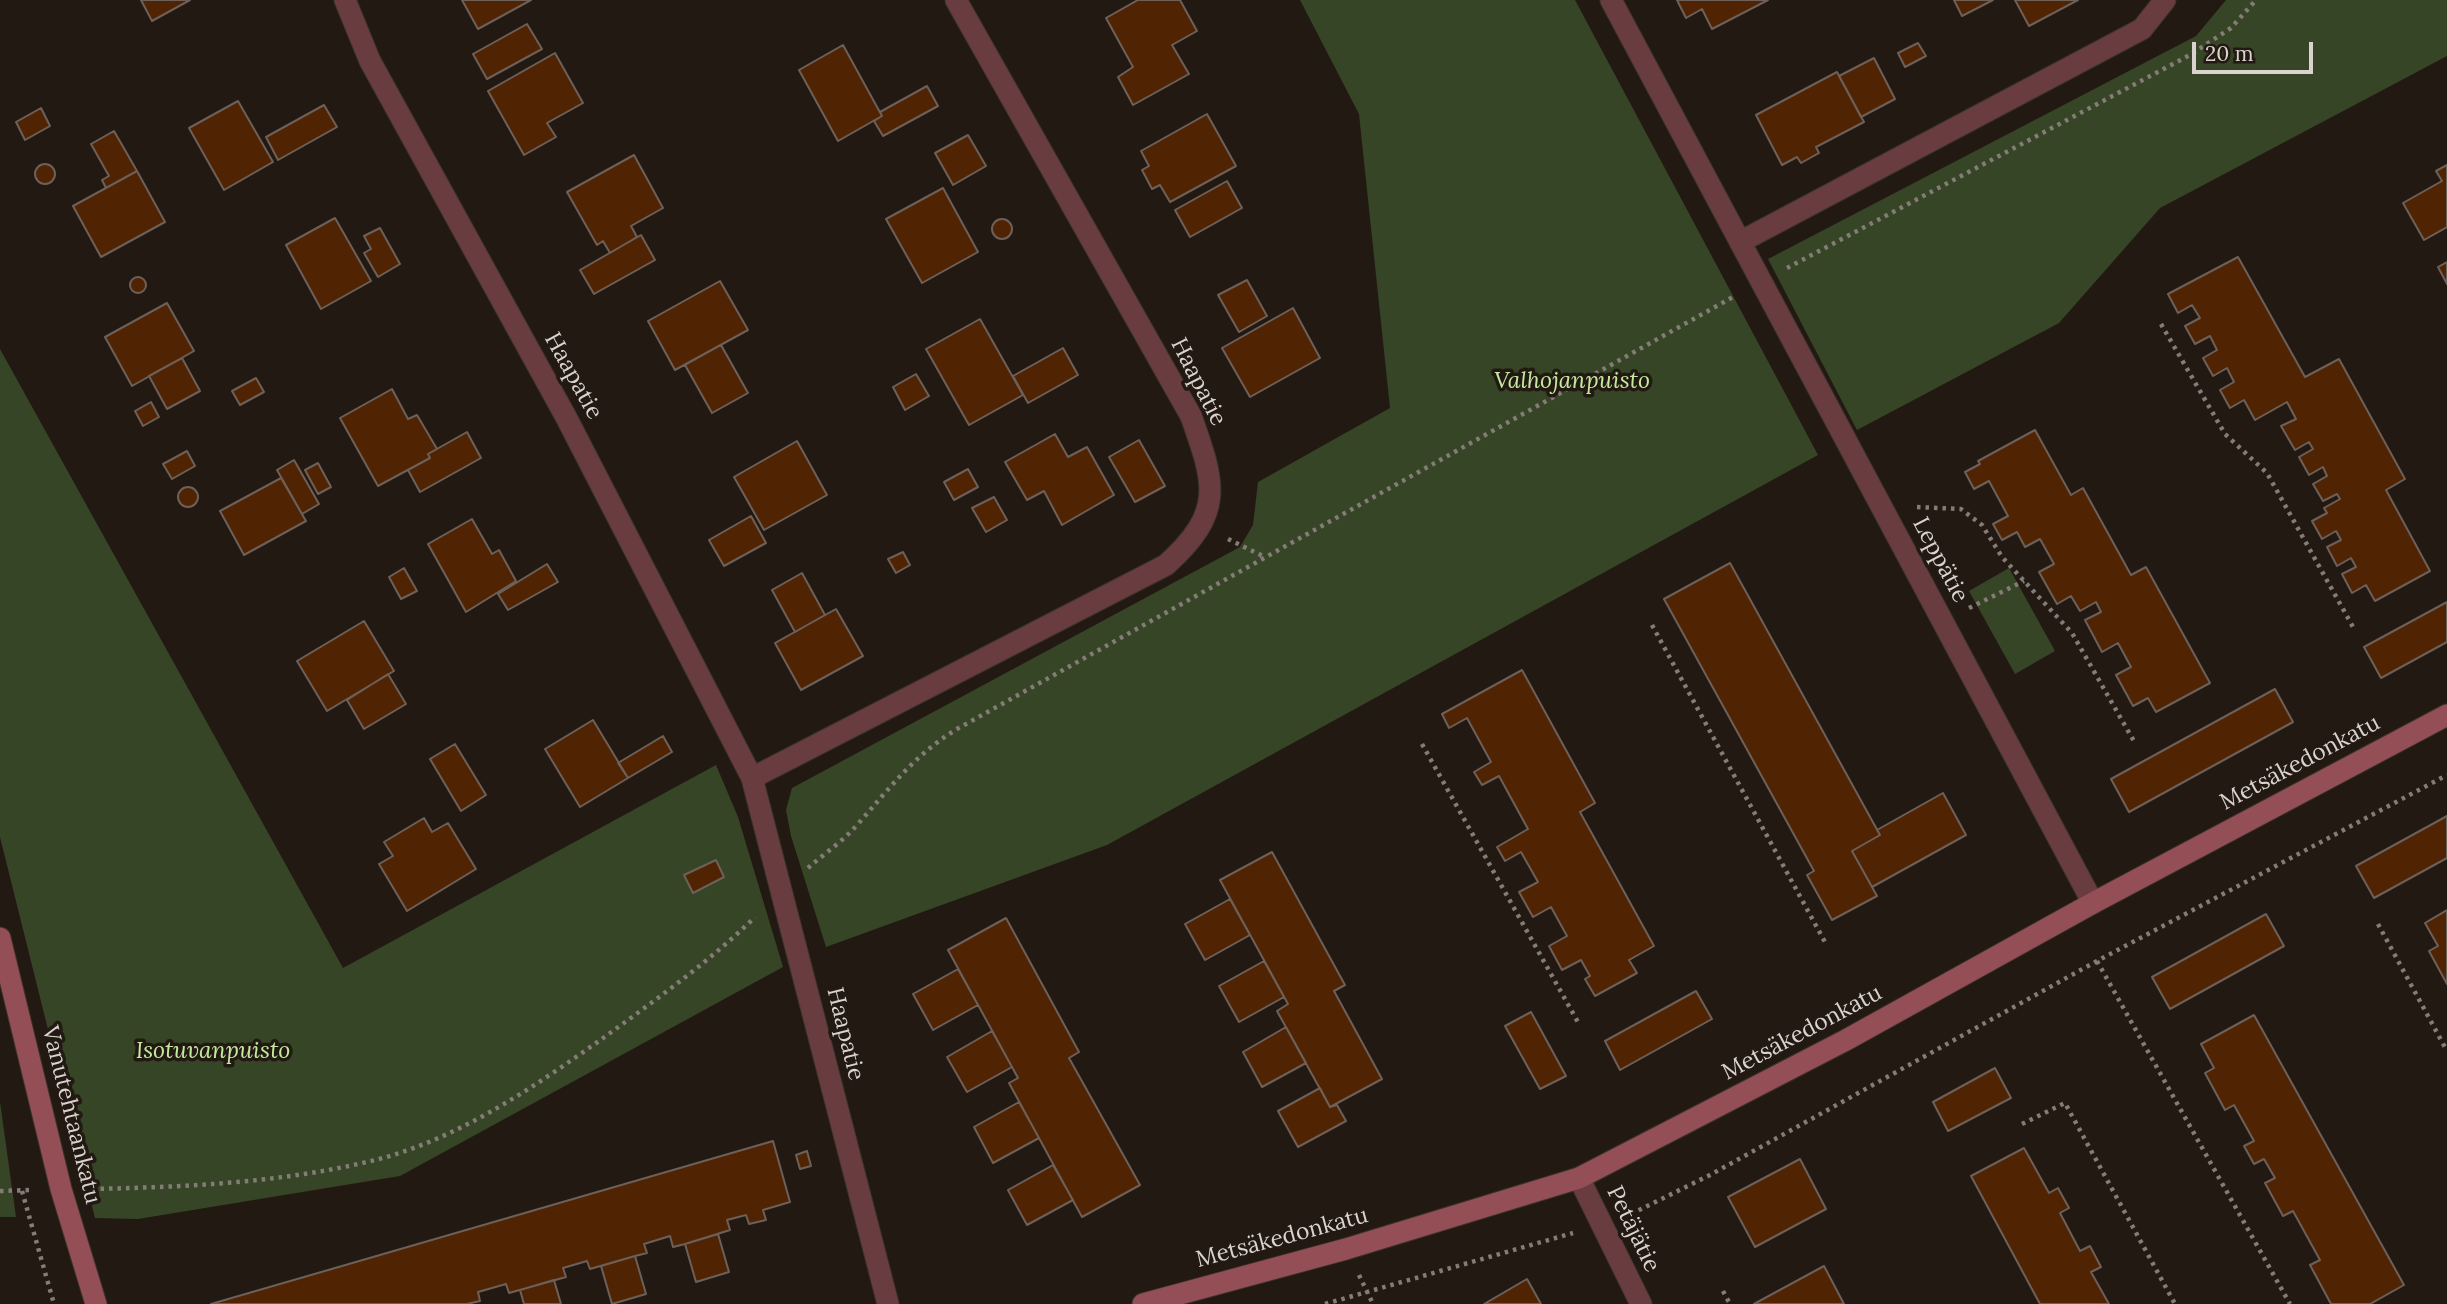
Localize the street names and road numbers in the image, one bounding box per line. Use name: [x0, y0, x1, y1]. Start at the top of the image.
street label: Haapatie: [538, 328, 608, 424]
street label: Haapatie: [1164, 334, 1232, 430]
street label: Leppätie: [1906, 513, 1974, 607]
street label: Metsäkedonkatu: [2215, 709, 2385, 817]
street label: Metsäkedonkatu: [1717, 979, 1887, 1087]
street label: Haapatie: [820, 985, 870, 1083]
street label: Vanutehtaankatu: [36, 1023, 106, 1207]
street label: Petäjätie: [1600, 1181, 1666, 1277]
street label: Metsäkedonkatu: [1193, 1202, 1371, 1274]

